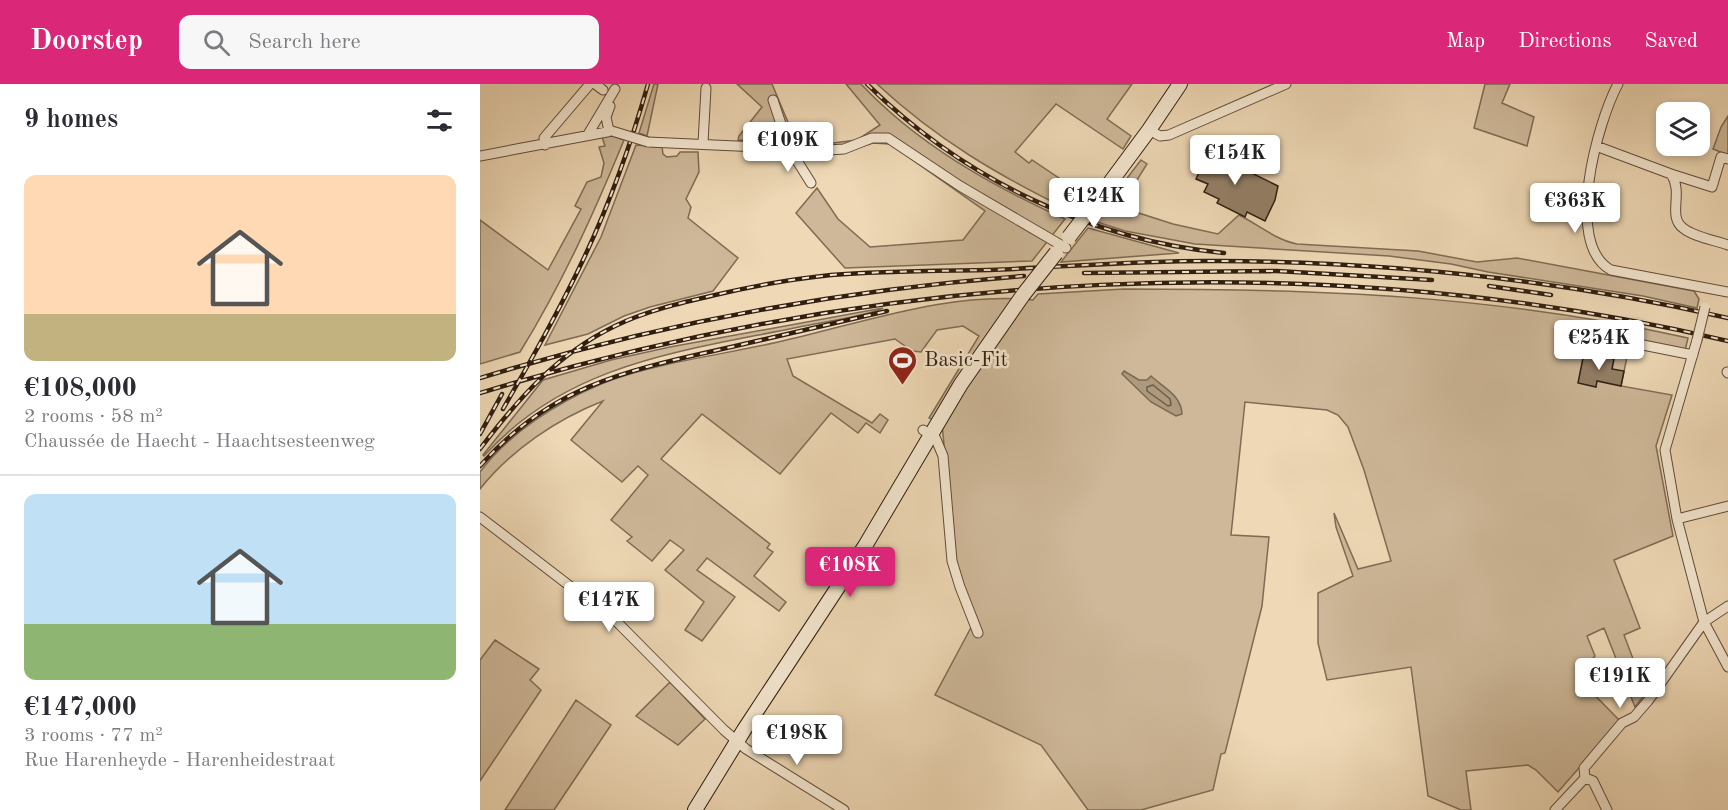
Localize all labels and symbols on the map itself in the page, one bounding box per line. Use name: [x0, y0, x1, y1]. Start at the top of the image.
pin: €109K: [746, 122, 830, 173]
pin: €154K: [1193, 135, 1277, 186]
pin: €124K: [1052, 178, 1136, 229]
pin: €363K: [1533, 183, 1617, 234]
pin: €254K: [1557, 320, 1641, 371]
sports icon: Basic-Fit: [887, 344, 919, 386]
place label: Basic-Fit: [924, 350, 1008, 371]
pin: €108K: [808, 547, 892, 598]
pin: €147K: [567, 582, 651, 633]
pin: €191K: [1578, 658, 1662, 709]
pin: €198K: [755, 715, 839, 766]

